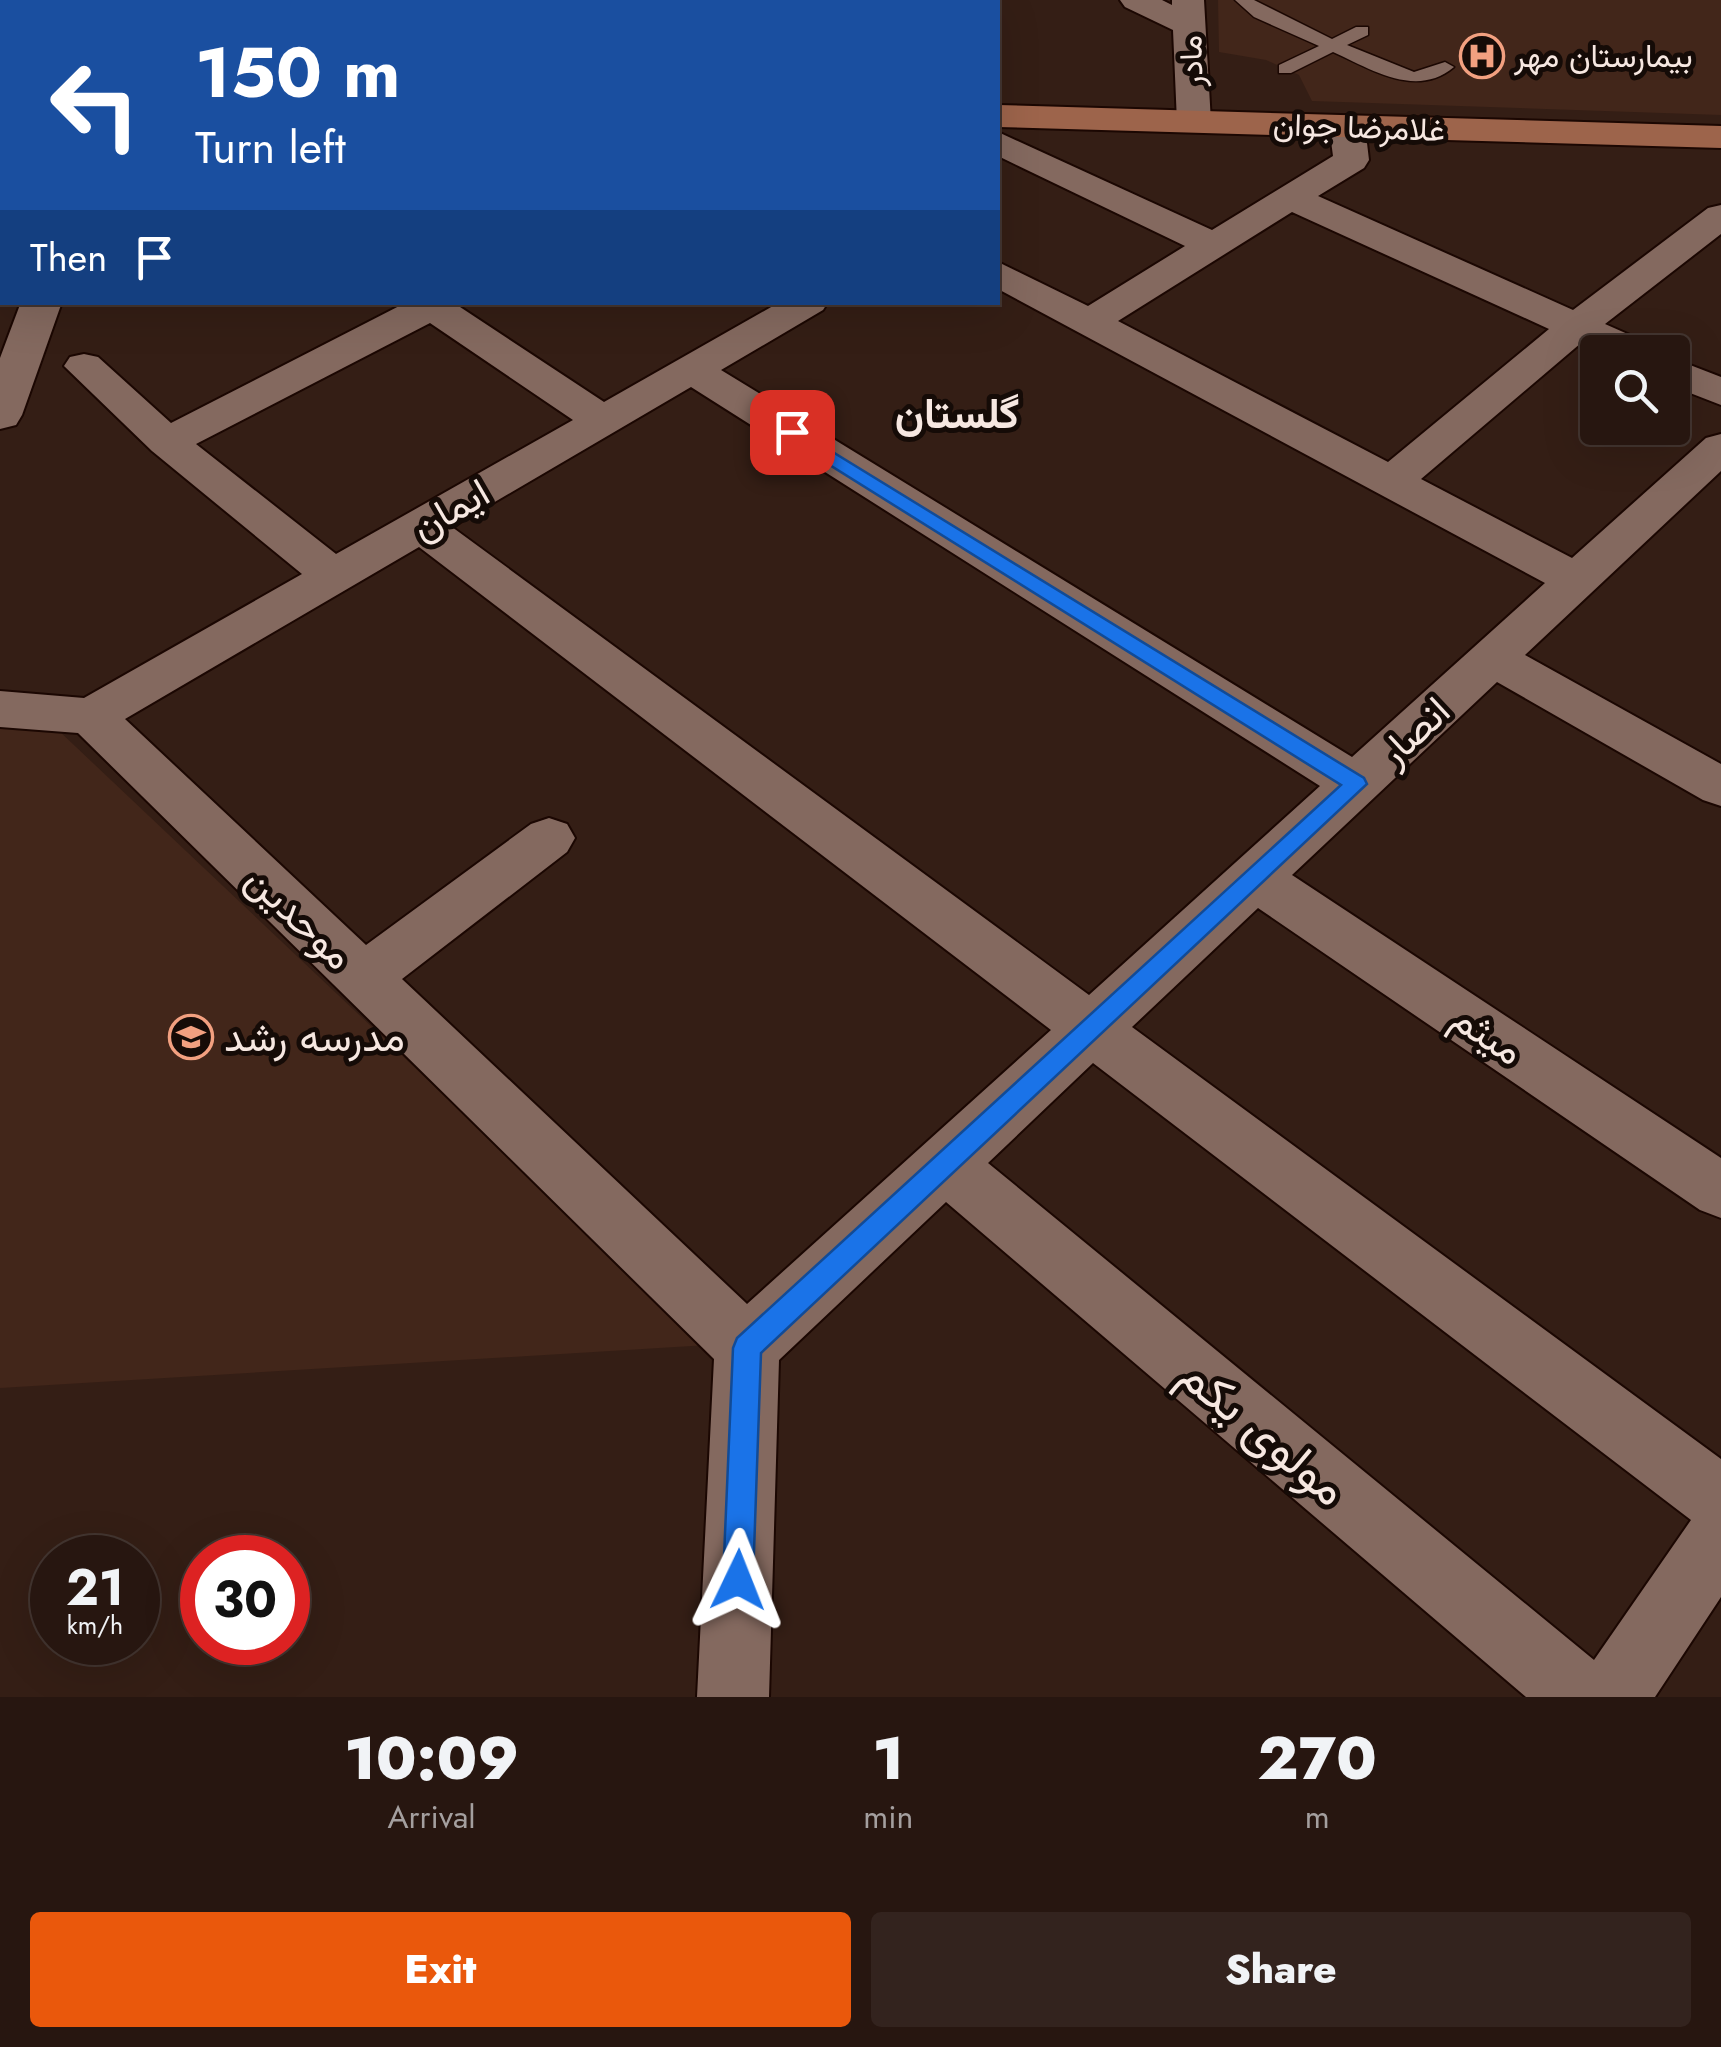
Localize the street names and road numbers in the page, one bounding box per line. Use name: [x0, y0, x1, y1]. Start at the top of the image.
street label: مادر: [1167, 34, 1215, 89]
street label: غلامرضا جوان: [1272, 101, 1446, 153]
street label: ایمان: [400, 463, 500, 555]
street label: انصار: [1365, 683, 1463, 780]
street label: موحدین: [233, 851, 367, 983]
street label: میثم: [1440, 989, 1536, 1079]
street label: مولوی یکم: [1165, 1341, 1363, 1522]

